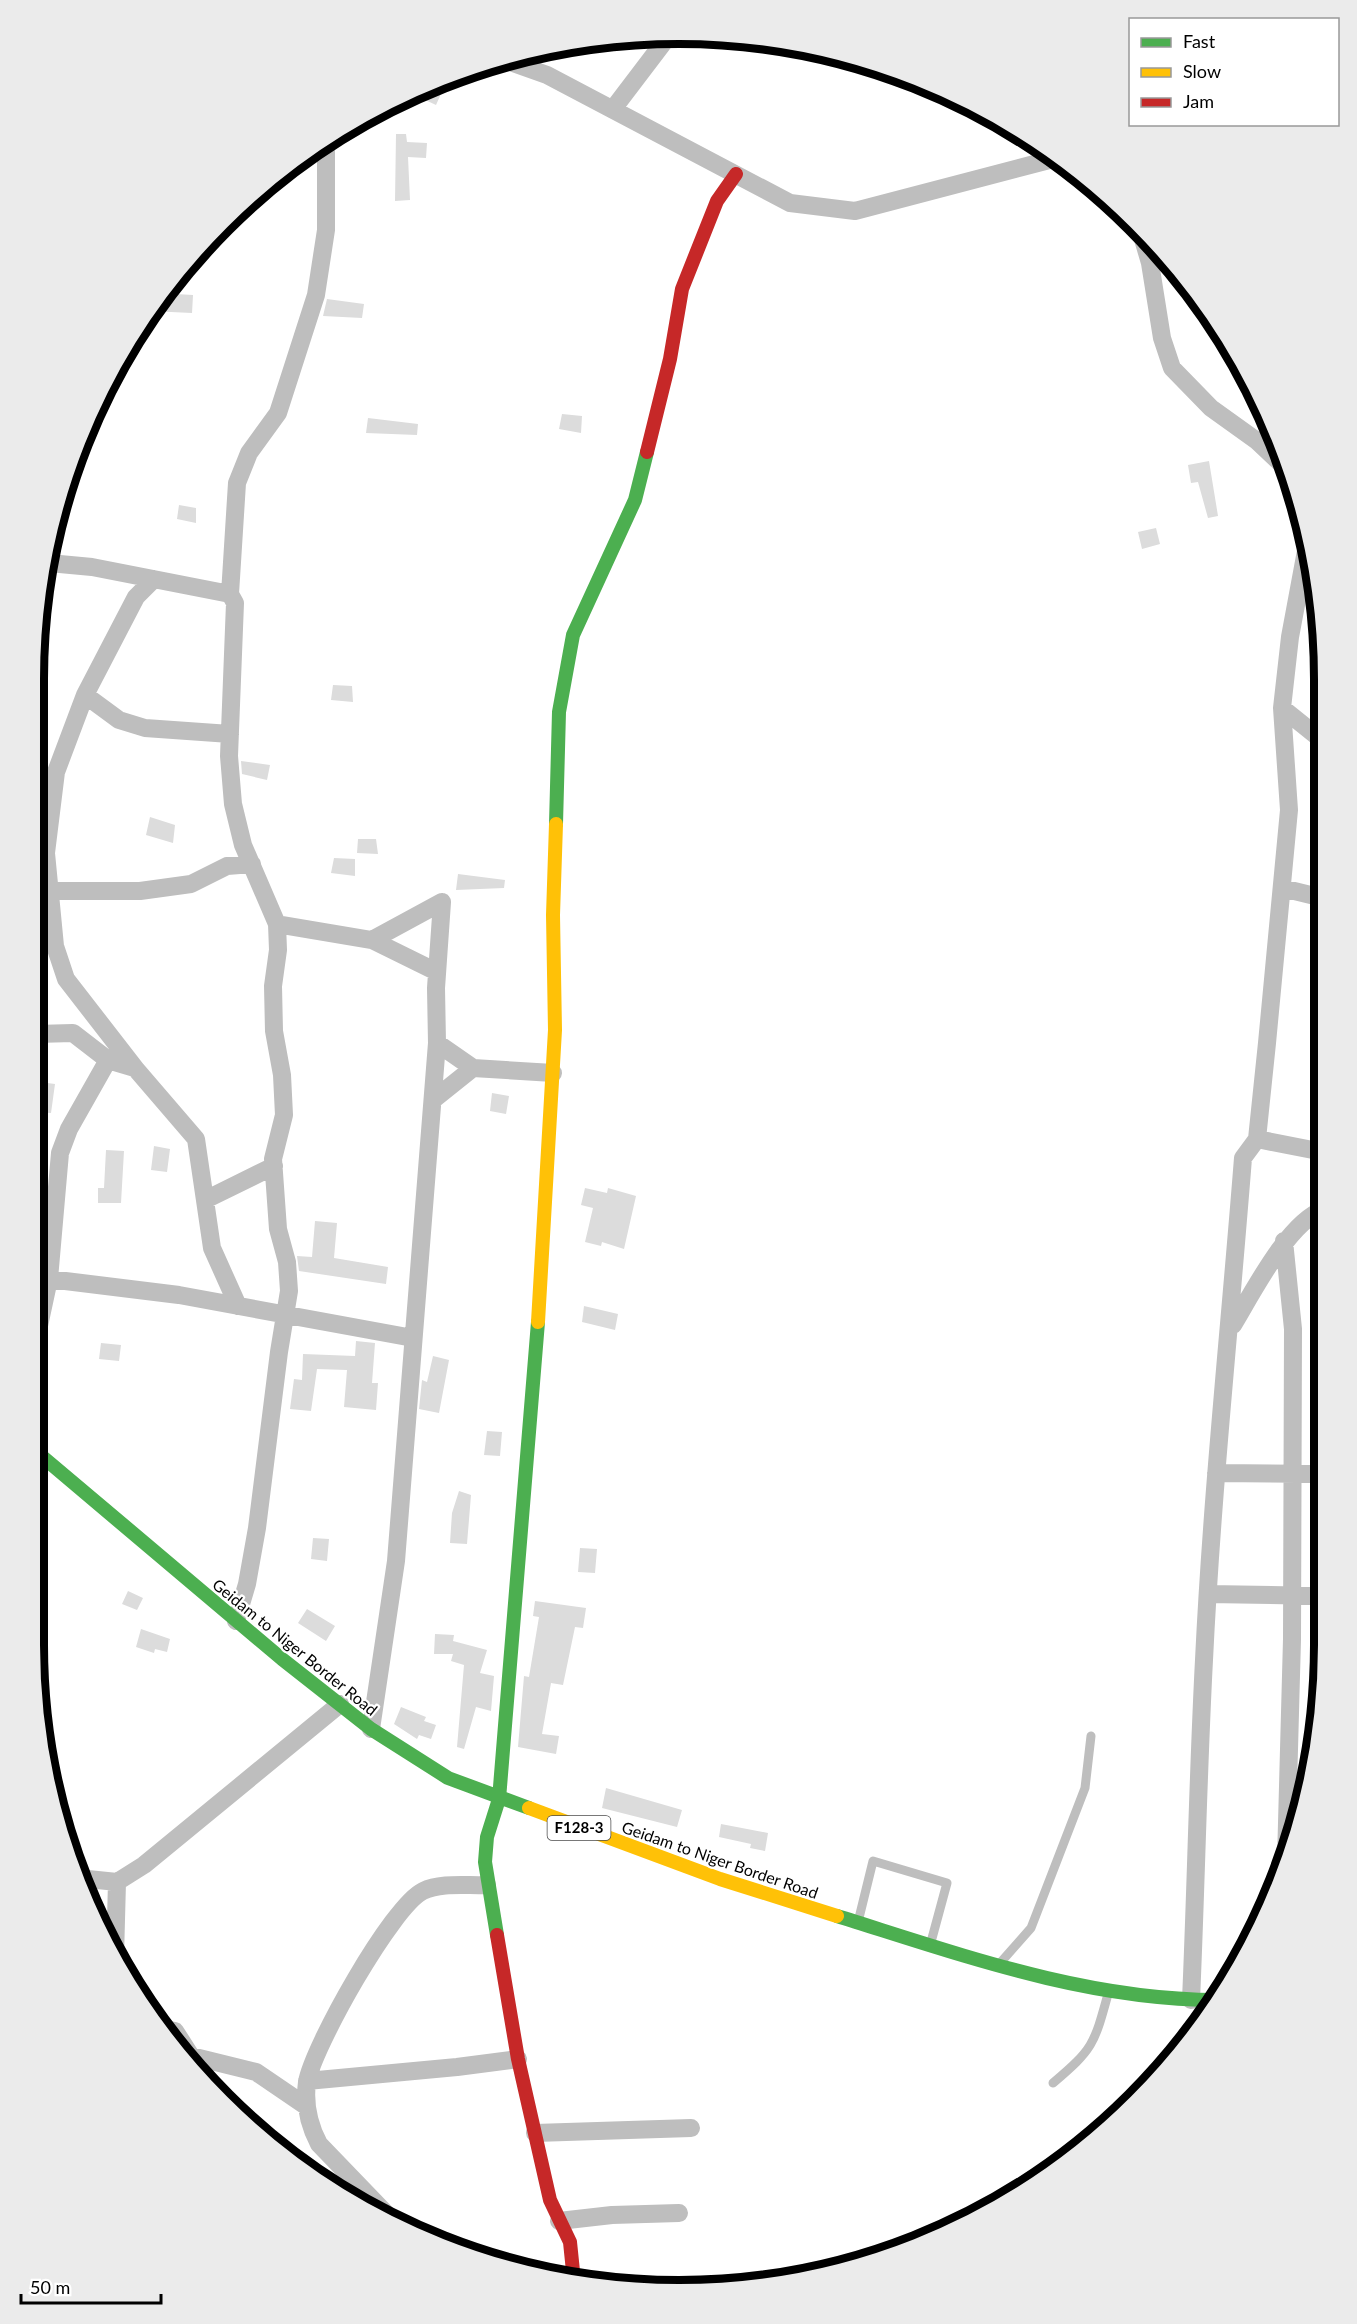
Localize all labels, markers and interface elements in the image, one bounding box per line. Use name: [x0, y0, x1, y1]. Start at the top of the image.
legend: [1129, 18, 1339, 126]
text: Fast: [1183, 30, 1216, 52]
text: Slow: [1183, 60, 1221, 82]
text: Jam: [1183, 90, 1214, 112]
street label: Geidam to Niger Border Road: [209, 1574, 381, 1719]
road number: F128-3: [548, 1816, 610, 1840]
street label: Geidam to Niger Border Road: [620, 1817, 821, 1902]
scale bar: [21, 2267, 160, 2305]
text: 50 m: [30, 2276, 70, 2298]

